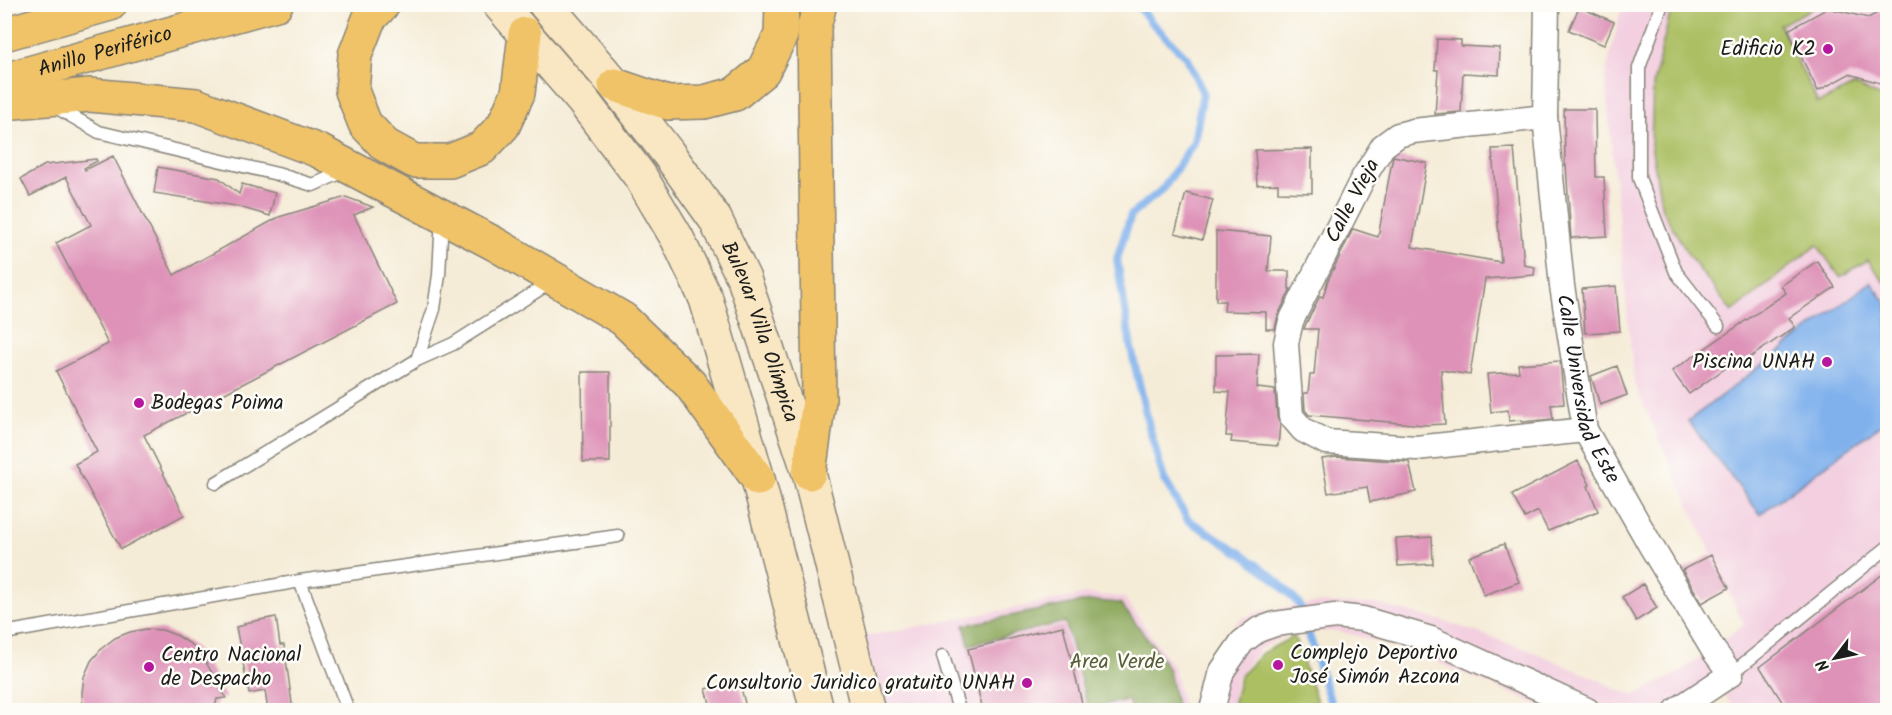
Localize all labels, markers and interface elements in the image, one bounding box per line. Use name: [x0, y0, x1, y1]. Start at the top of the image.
street label: Anillo Periférico: [34, 17, 176, 86]
place label: Edificio K2: [1720, 33, 1816, 66]
marker: Edificio K2: [1821, 42, 1835, 56]
street label: Calle Vieja: [1317, 153, 1389, 249]
street label: Bulevar Villa Olímpica: [712, 235, 807, 427]
street label: Calle Universidad Este: [1547, 292, 1629, 490]
place label: Piscina UNAH: [1692, 346, 1815, 379]
marker: Piscina UNAH: [1820, 355, 1834, 369]
place label: Bodegas Poima: [151, 387, 284, 420]
marker: Bodegas Poima: [132, 396, 146, 410]
north arrow: [1805, 628, 1865, 688]
place label: Complejo Deportivo José Simón Azcona: [1290, 637, 1460, 694]
place label: Centro Nacional de Despacho: [161, 639, 301, 696]
park label: Area Verde: [1070, 646, 1165, 679]
text: N: [1810, 654, 1837, 676]
marker: Complejo Deportivo José Simón Azcona: [1271, 658, 1285, 672]
marker: Centro Nacional de Despacho: [142, 660, 156, 674]
place label: Consultorio Juridico gratuito UNAH: [706, 667, 1015, 700]
marker: Consultorio Juridico gratuito UNAH: [1020, 676, 1034, 690]

